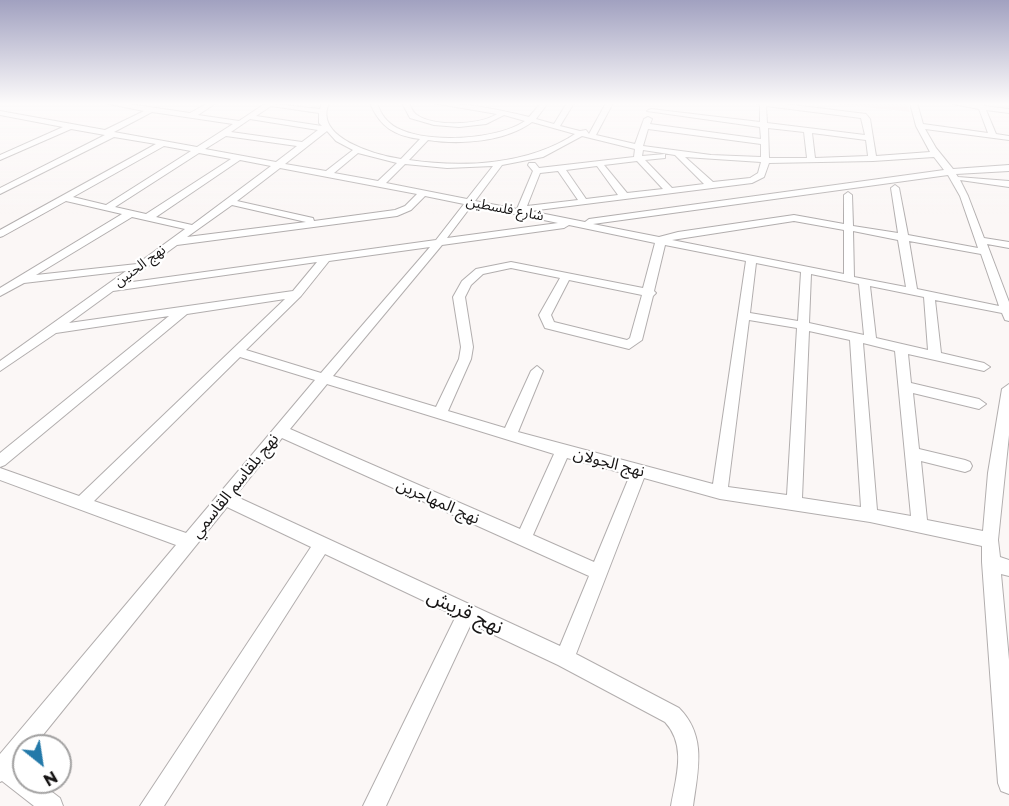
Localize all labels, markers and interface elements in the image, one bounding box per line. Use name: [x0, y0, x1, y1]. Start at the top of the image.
street label: شارع فلسطين: [465, 193, 545, 225]
street label: نهج الحنين: [111, 242, 169, 290]
street label: نهج بلقاسم القاسمي: [187, 430, 283, 542]
street label: نهج الجولان: [571, 444, 647, 482]
street label: نهج المهاجرين: [394, 475, 482, 529]
street label: نهج قريش: [423, 584, 507, 640]
north arrow: [12, 734, 72, 794]
text: N: [40, 767, 61, 790]

